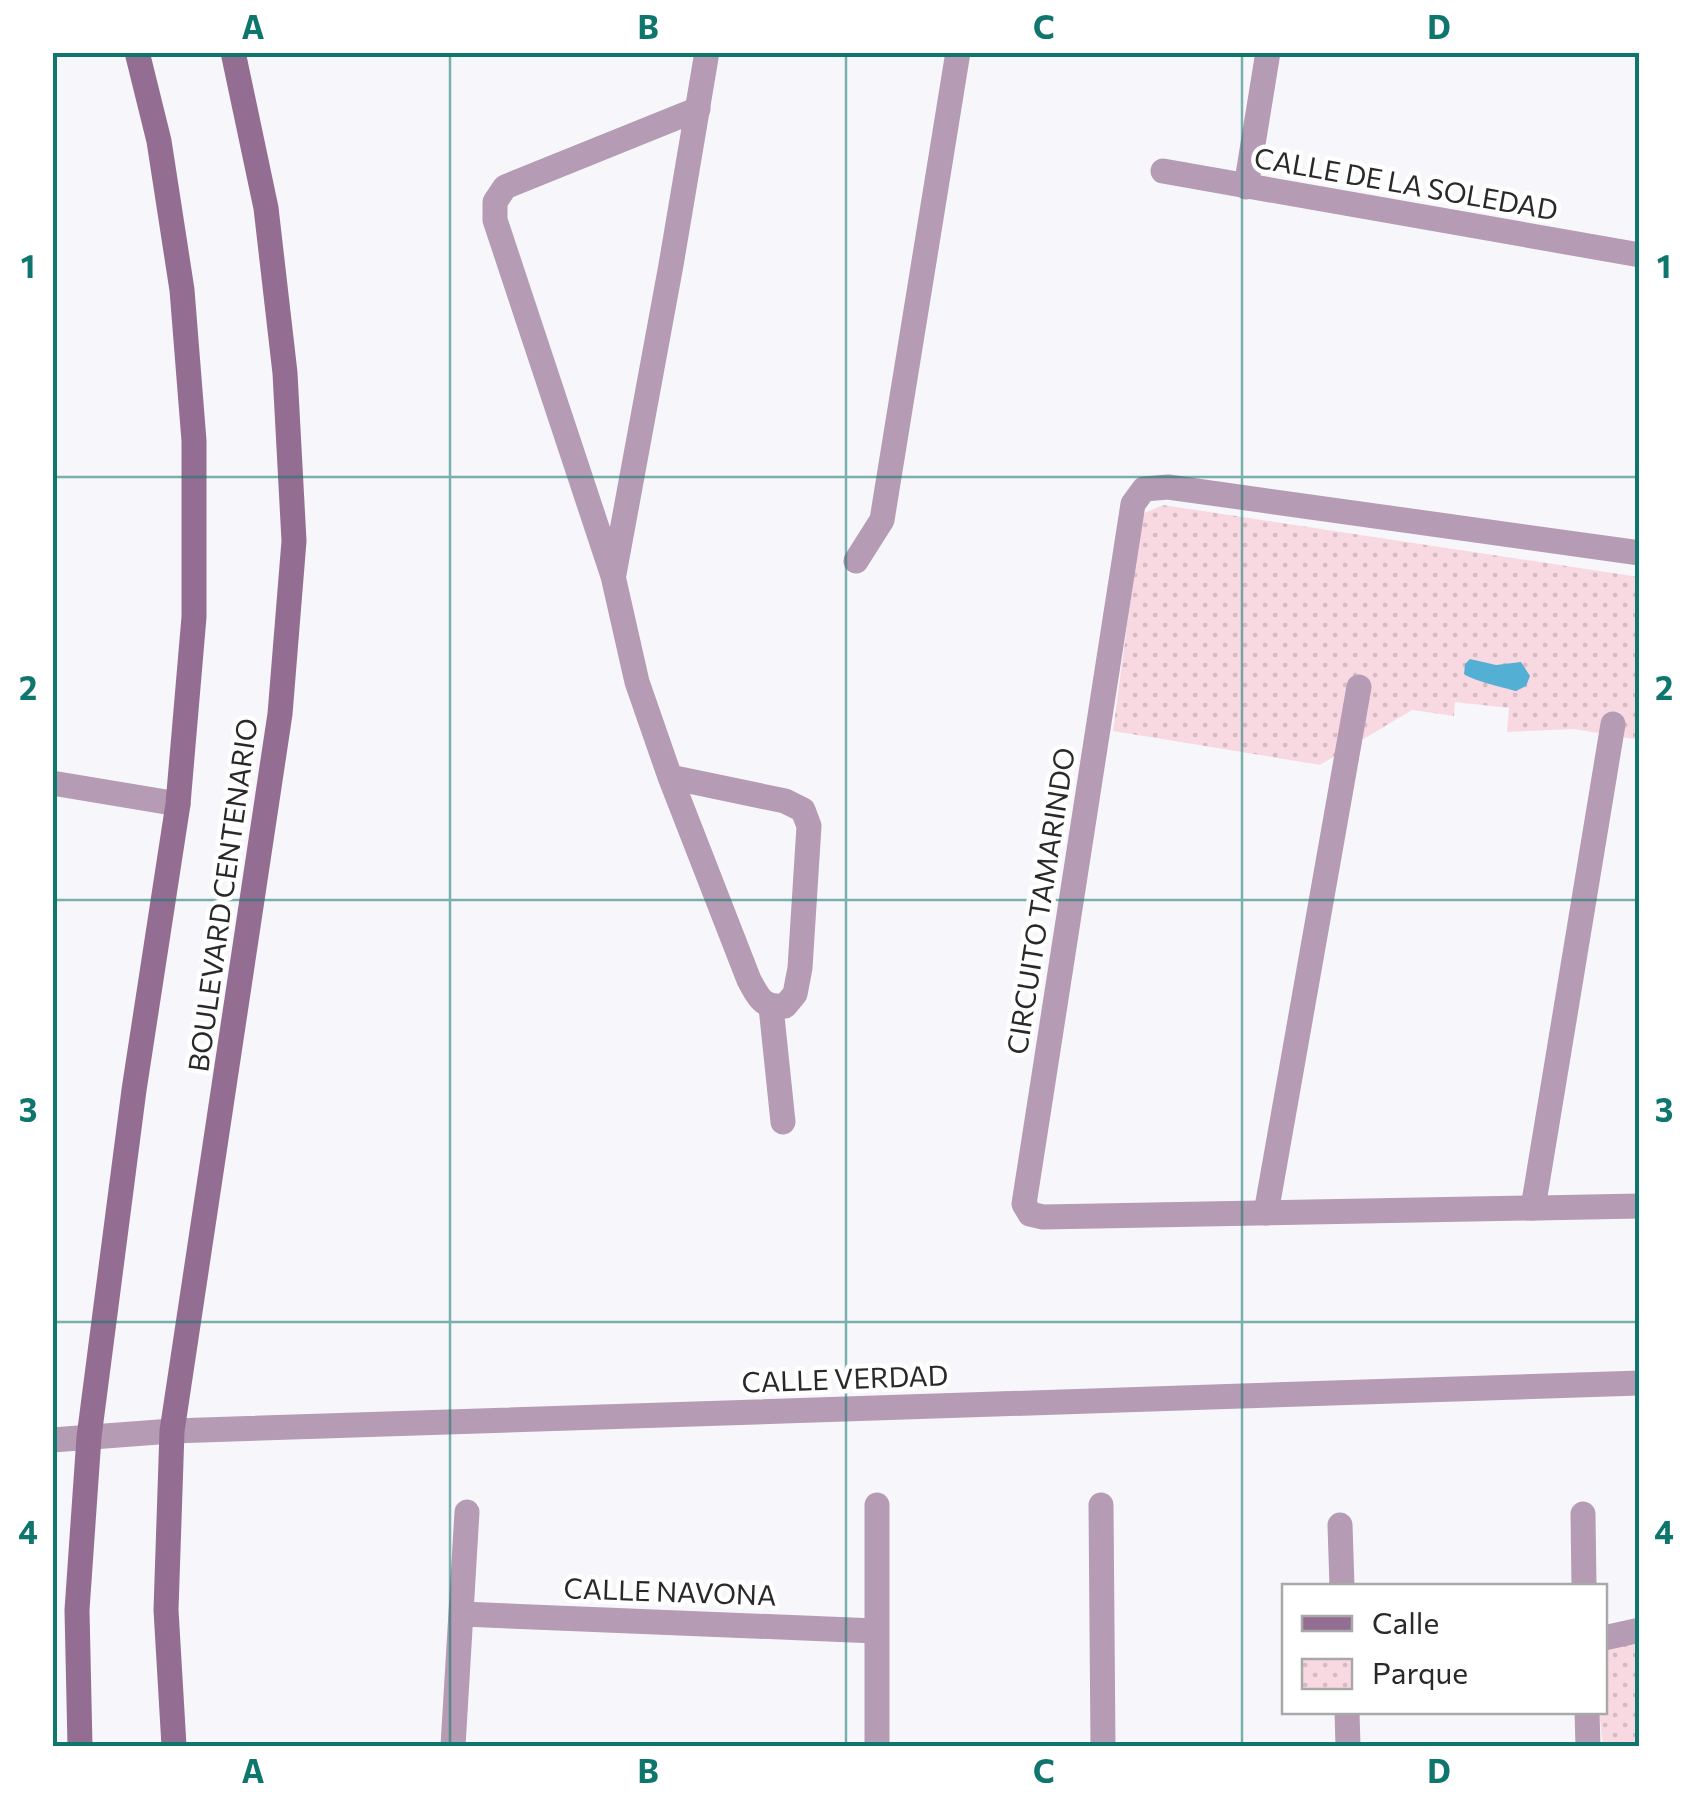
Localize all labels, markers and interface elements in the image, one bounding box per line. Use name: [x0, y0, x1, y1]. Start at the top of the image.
text: A: [242, 6, 265, 46]
text: B: [637, 6, 659, 46]
text: C: [1033, 6, 1055, 46]
text: D: [1427, 6, 1451, 46]
street label: CALLE DE LA SOLEDAD: [1252, 140, 1561, 226]
text: 1: [21, 245, 35, 285]
text: 1: [1657, 245, 1671, 285]
text: 2: [19, 667, 37, 707]
text: 2: [1655, 667, 1673, 707]
street label: BOULEVARD CENTENARIO: [180, 716, 264, 1074]
street label: CIRCUITO TAMARINDO: [999, 745, 1081, 1057]
text: 3: [19, 1089, 37, 1129]
text: 3: [1655, 1089, 1673, 1129]
street label: CALLE VERDAD: [741, 1357, 949, 1399]
text: 4: [18, 1511, 38, 1551]
text: 4: [1654, 1511, 1674, 1551]
street label: CALLE NAVONA: [563, 1570, 777, 1612]
legend: [1282, 1584, 1607, 1714]
text: Calle: [1372, 1603, 1439, 1640]
text: Parque: [1372, 1653, 1468, 1690]
text: A: [242, 1750, 265, 1790]
text: B: [637, 1750, 659, 1790]
text: C: [1033, 1750, 1055, 1790]
text: D: [1427, 1750, 1451, 1790]

